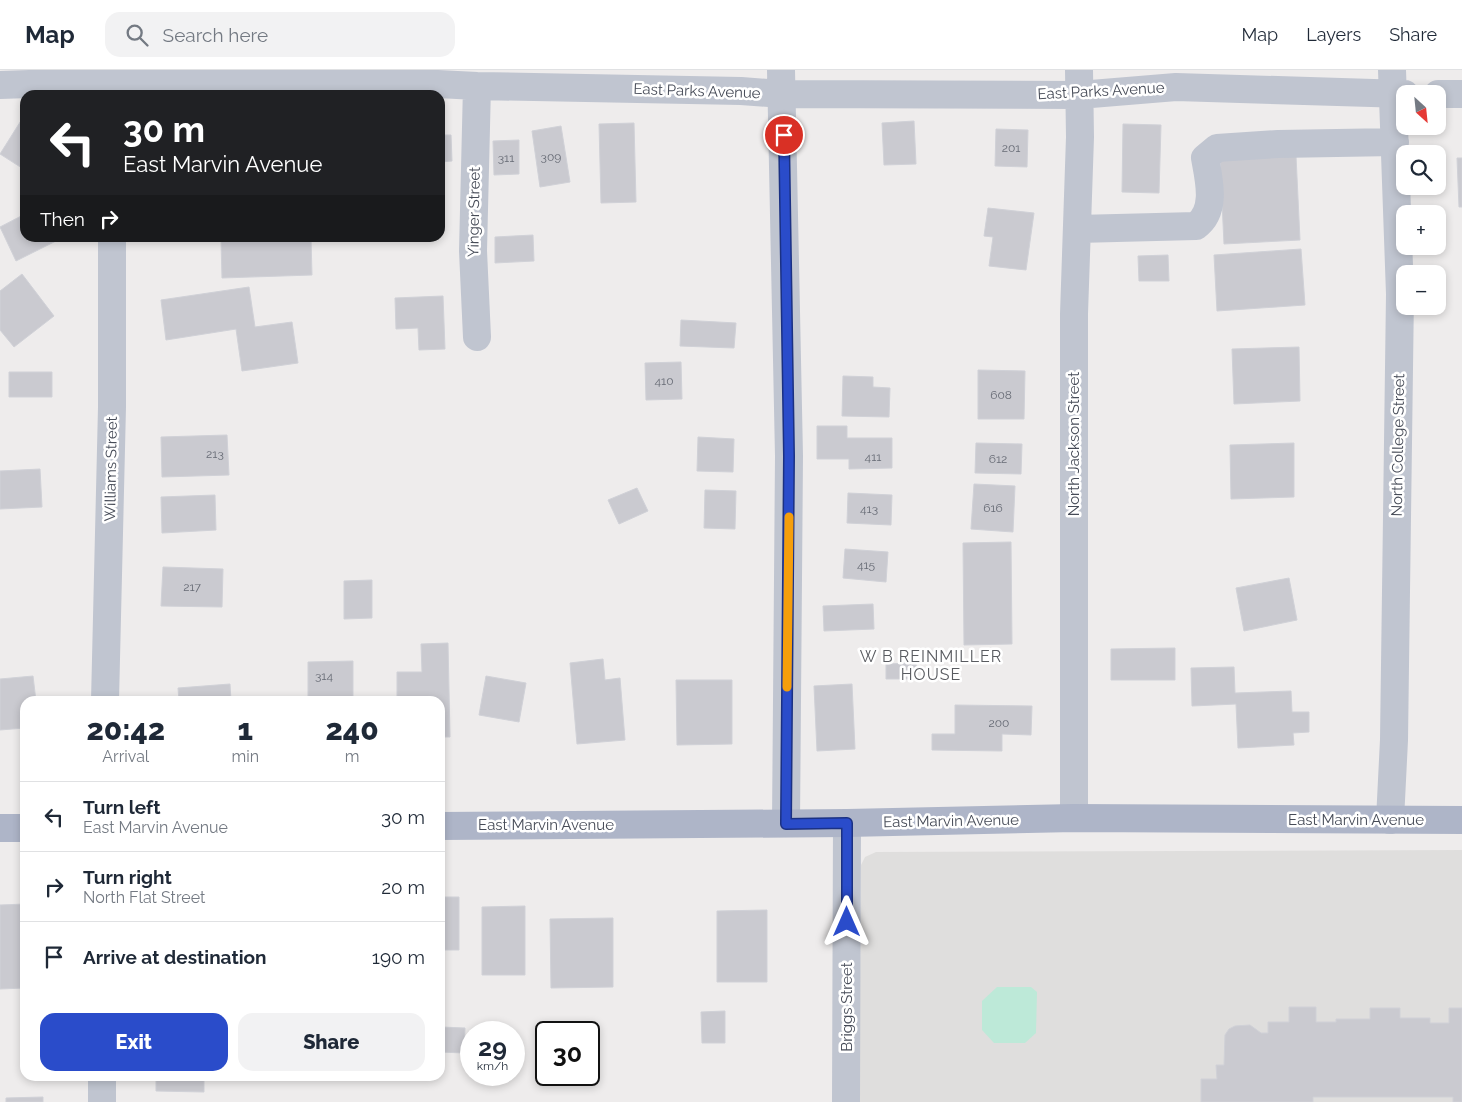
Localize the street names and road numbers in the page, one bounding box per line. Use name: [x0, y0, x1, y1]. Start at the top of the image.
street label: East Parks Avenue: [1037, 79, 1165, 103]
street label: East Parks Avenue: [633, 80, 761, 102]
street label: Yinger Street: [464, 167, 484, 257]
street label: North Jackson Street: [1065, 372, 1083, 516]
street label: North College Street: [1388, 373, 1408, 517]
street label: Williams Street: [101, 416, 121, 522]
street label: East Marvin Avenue: [883, 811, 1019, 831]
street label: East Marvin Avenue: [1288, 811, 1424, 829]
street label: East Marvin Avenue: [478, 816, 614, 834]
street label: Briggs Street: [838, 962, 856, 1052]

